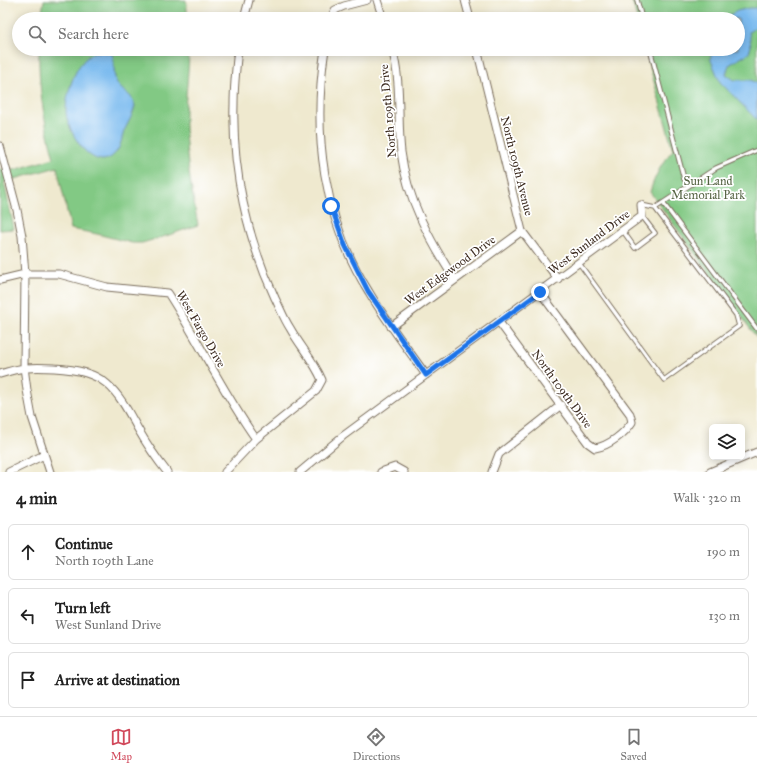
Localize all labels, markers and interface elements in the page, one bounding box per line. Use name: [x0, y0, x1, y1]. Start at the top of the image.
search box: [12, 12, 745, 56]
icon: search: [26, 23, 48, 45]
text: Search here: [58, 25, 129, 43]
street label: North 109th Drive: [377, 64, 399, 158]
street label: North 109th Avenue: [498, 115, 536, 217]
park label: Sun Land Memorial Park: [671, 174, 745, 202]
route start: [322, 197, 340, 215]
street label: West Sunland Drive: [546, 207, 632, 277]
street label: West Edgewood Drive: [402, 232, 499, 308]
route end: [531, 283, 549, 301]
street label: West Fargo Drive: [172, 288, 229, 370]
street label: North 109th Drive: [529, 347, 595, 431]
map controls: [709, 424, 745, 460]
button: layers: [709, 424, 745, 460]
text: 4 min: [16, 488, 57, 509]
text: Walk · 320 m: [673, 490, 741, 506]
text: Continue: [55, 535, 113, 553]
icon: ahead: [17, 541, 39, 563]
text: 190 m: [707, 544, 740, 560]
text: North 109th Lane: [55, 553, 154, 569]
text: Turn left: [55, 599, 111, 617]
icon: left: [17, 605, 39, 627]
text: 130 m: [708, 608, 740, 624]
text: West Sunland Drive: [55, 617, 161, 633]
icon: arrive: [17, 669, 39, 691]
text: Arrive at destination: [55, 671, 180, 689]
tab: Map: [110, 726, 132, 763]
tab: Directions: [353, 726, 400, 763]
tab: Saved: [621, 726, 647, 763]

